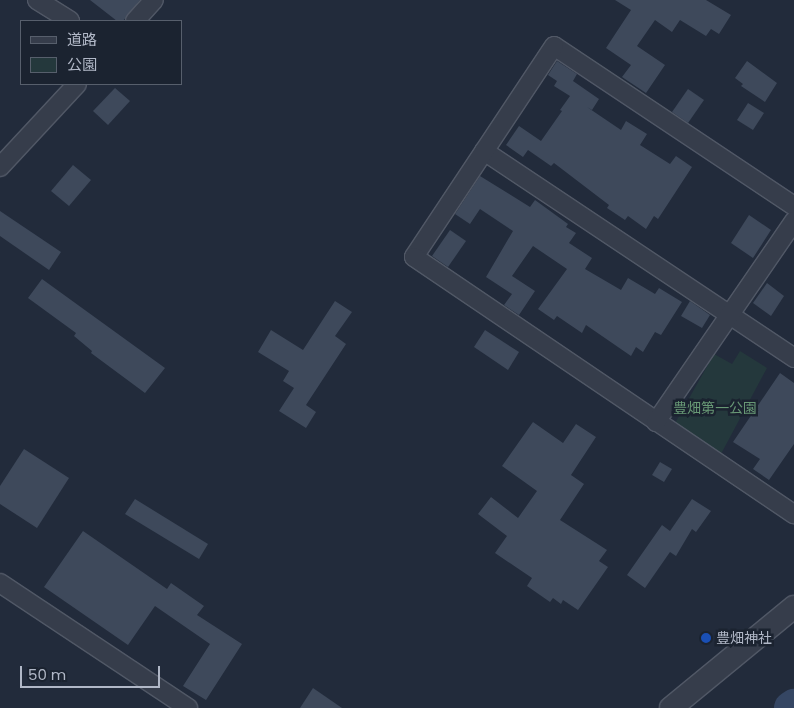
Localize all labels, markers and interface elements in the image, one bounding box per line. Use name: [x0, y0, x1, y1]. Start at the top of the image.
legend: [20, 20, 182, 85]
text: 道路: [67, 29, 97, 50]
text: 公園: [67, 54, 97, 75]
park label: 豊畑第一公園: [673, 400, 757, 416]
place label: 豊畑神社: [716, 630, 772, 646]
marker: 豊畑神社: [700, 632, 712, 644]
scale bar: [22, 656, 162, 688]
text: 50 m: [28, 664, 66, 685]

